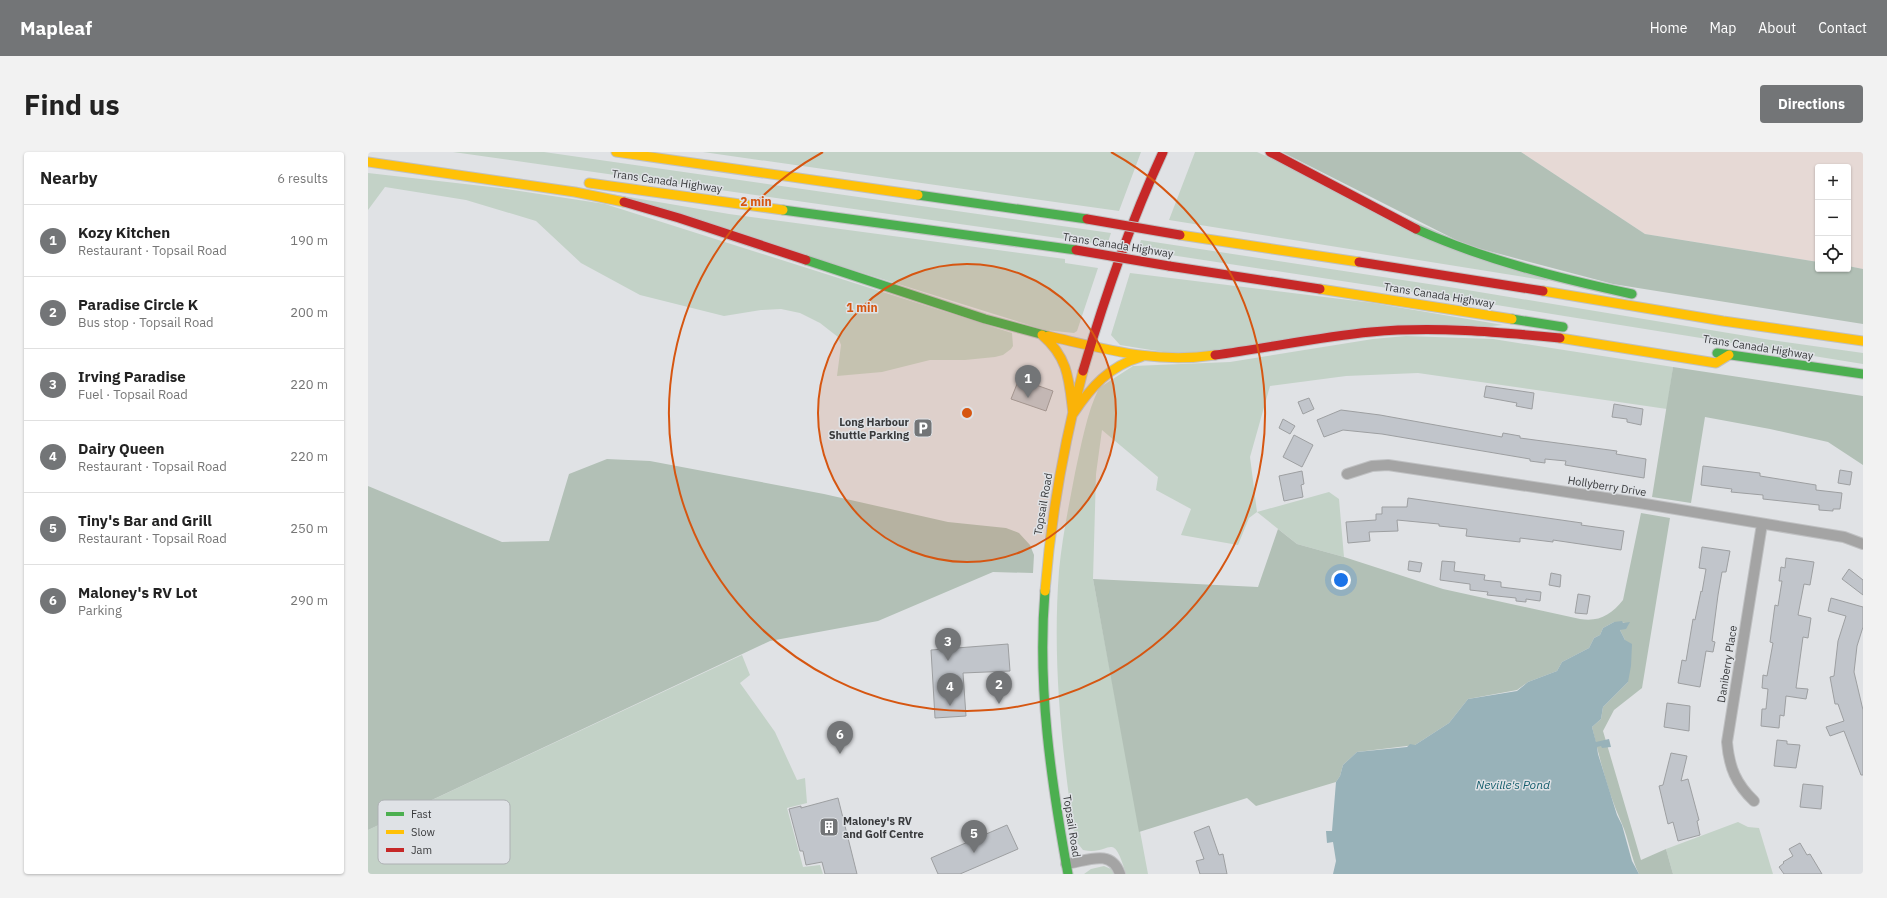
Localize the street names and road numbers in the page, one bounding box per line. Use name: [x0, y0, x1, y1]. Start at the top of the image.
street label: Trans Canada Highway: [611, 166, 724, 196]
street label: Trans Canada Highway: [1062, 229, 1175, 261]
street label: Trans Canada Highway: [1383, 279, 1496, 311]
street label: Trans Canada Highway: [1702, 331, 1815, 363]
street label: Topsail Road: [1031, 472, 1055, 536]
street label: Hollyberry Drive: [1567, 473, 1647, 499]
street label: Daniberry Place: [1714, 624, 1740, 704]
street label: Topsail Road: [1060, 794, 1084, 858]

